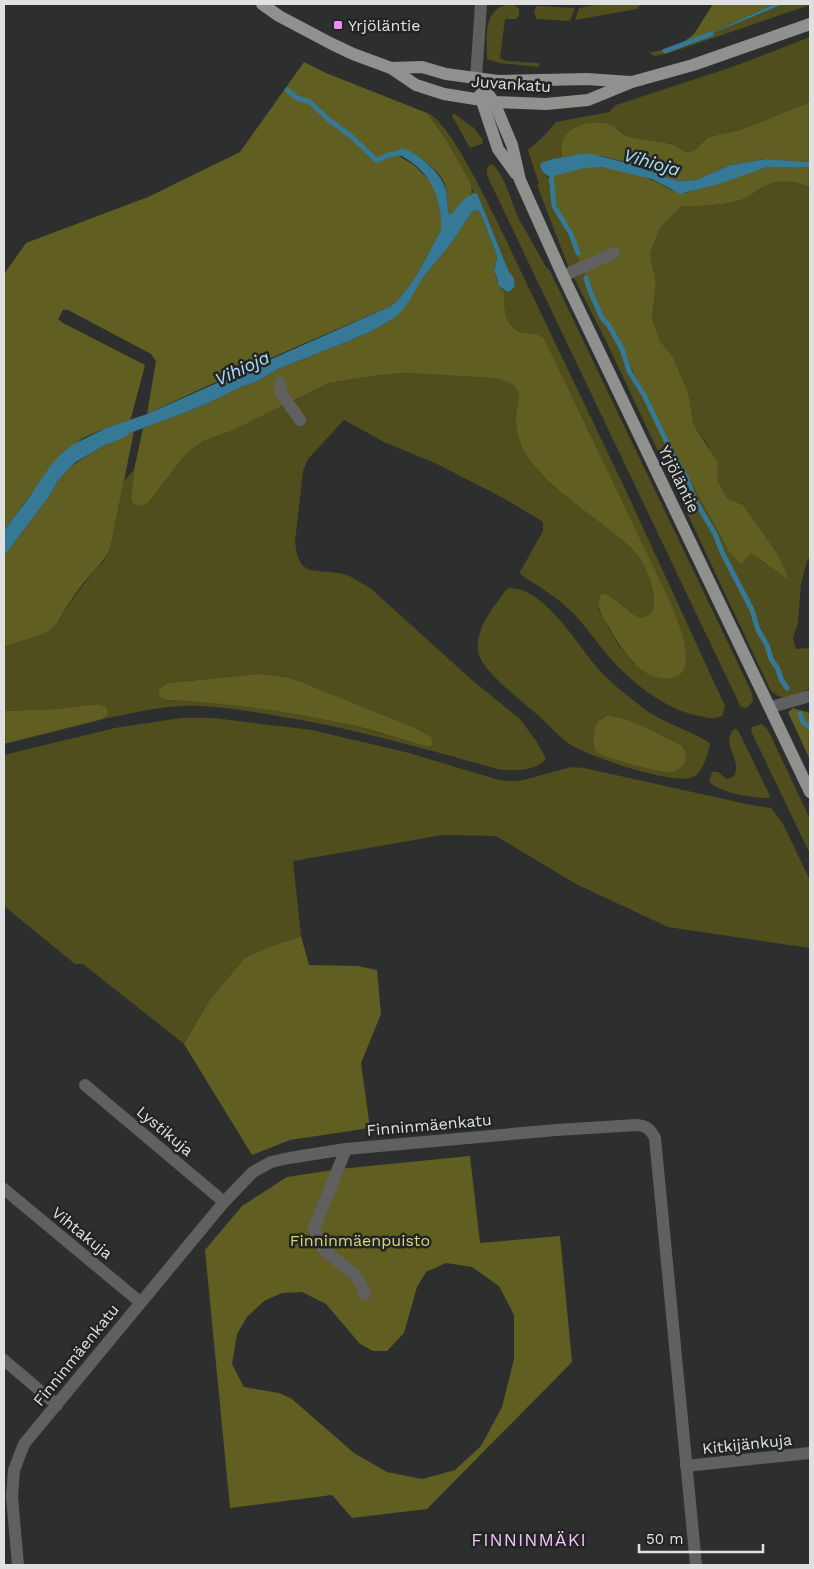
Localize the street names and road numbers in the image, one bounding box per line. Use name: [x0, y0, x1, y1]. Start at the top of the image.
street label: Juvankatu: [470, 72, 552, 96]
street label: Yrjöläntie: [655, 442, 703, 516]
street label: Lystikuja: [133, 1102, 197, 1160]
street label: Finninmäenkatu: [366, 1110, 492, 1140]
street label: Vihtakuja: [48, 1203, 116, 1263]
street label: Finninmäenkatu: [29, 1300, 123, 1410]
street label: Kitkijänkuja: [701, 1430, 793, 1458]

